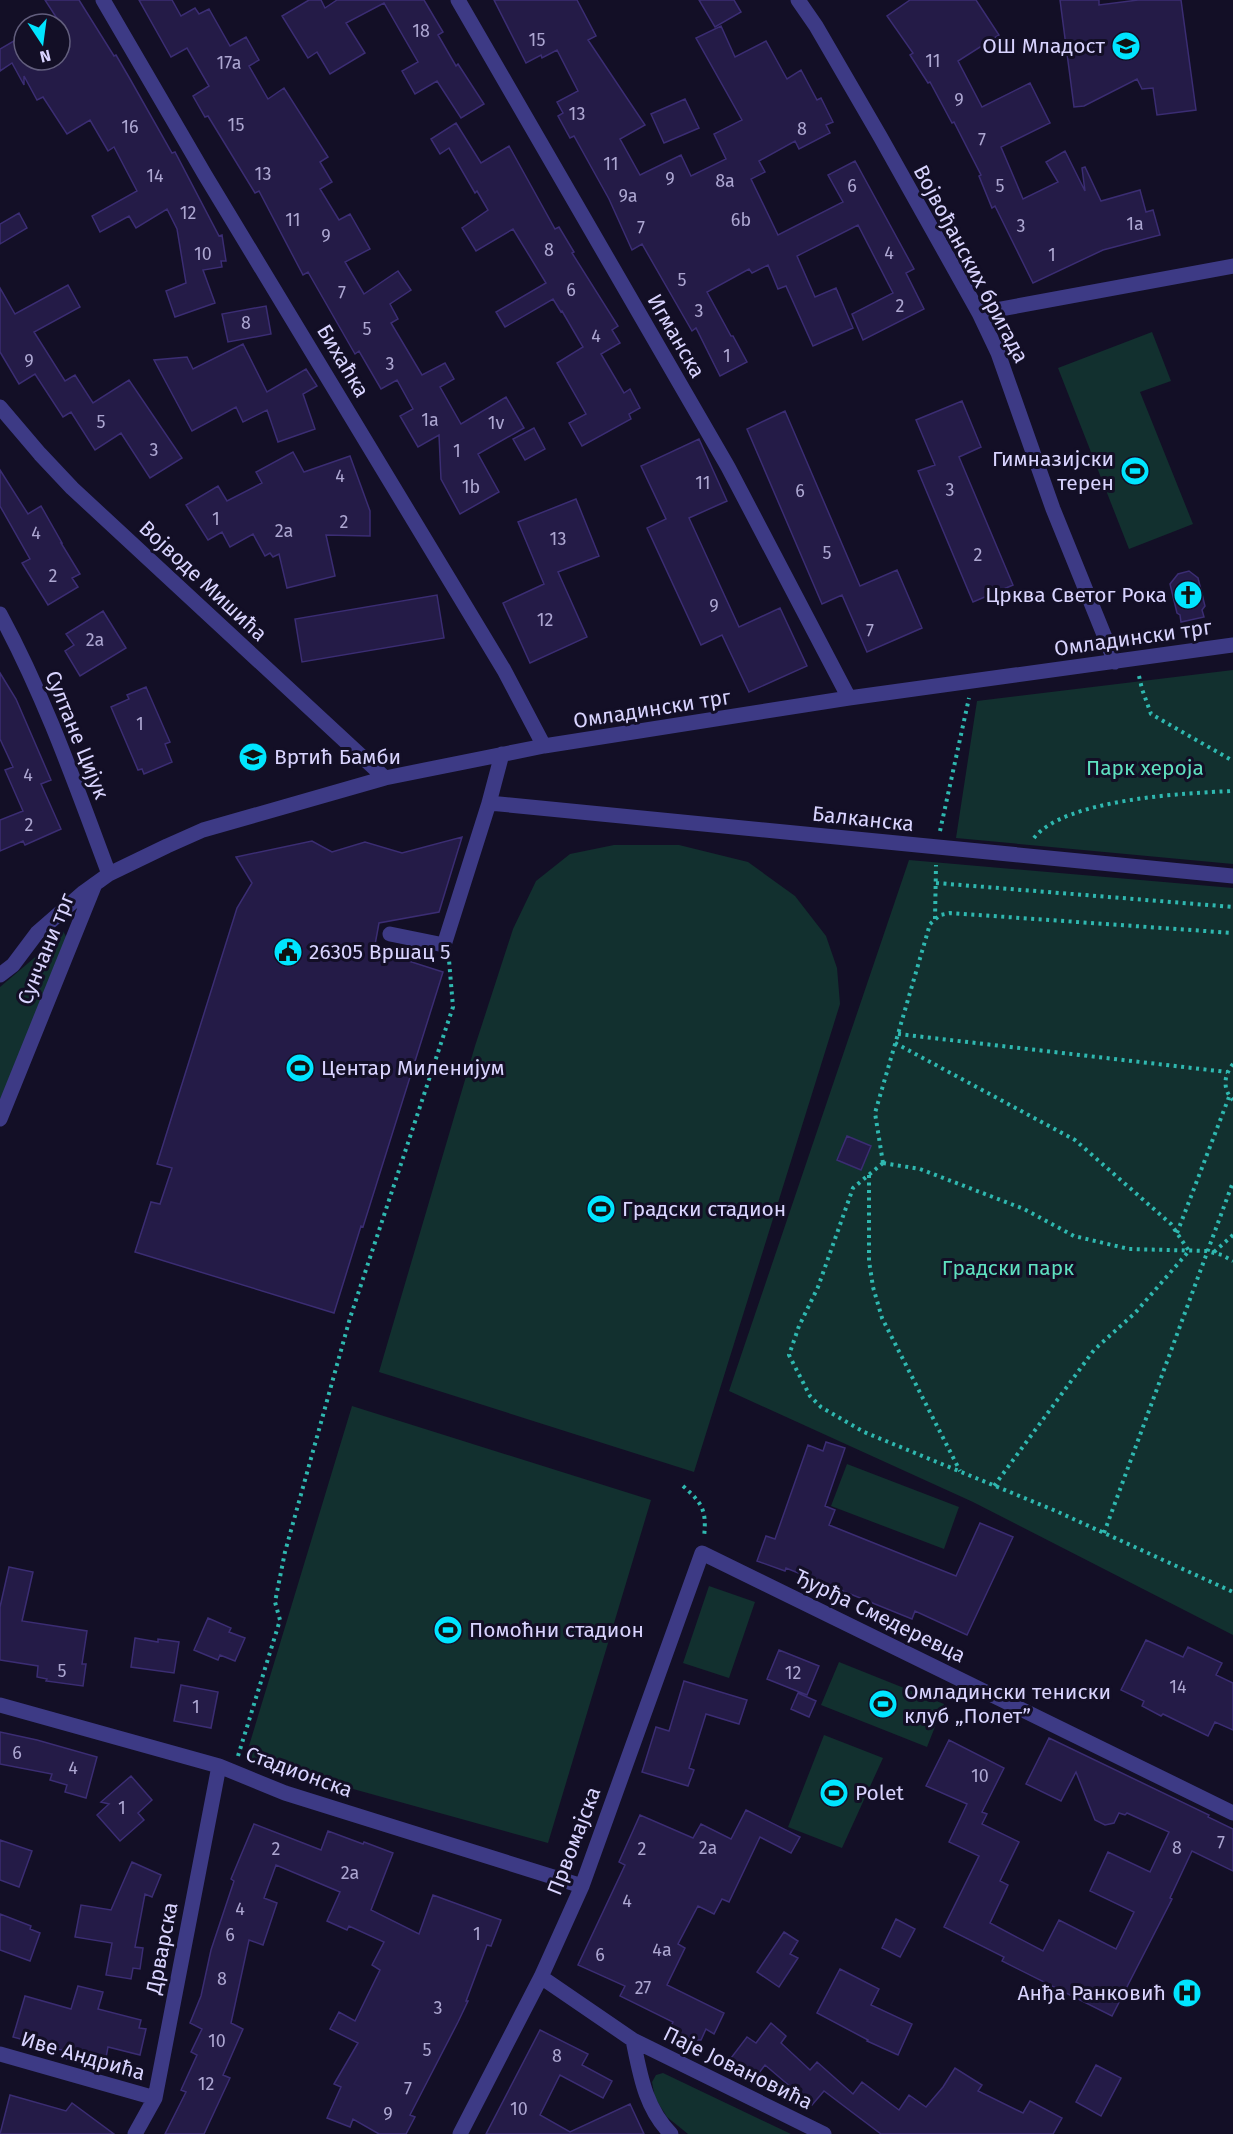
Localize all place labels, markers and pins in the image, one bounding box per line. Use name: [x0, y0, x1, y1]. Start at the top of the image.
school or university icon: ОШ Младост: [1110, 30, 1142, 62]
place label: ОШ Младост: [982, 33, 1106, 59]
place label: Гимназијски терен: [992, 446, 1114, 496]
sports icon: Гимназијски терен: [1119, 455, 1151, 487]
church icon: Црква Светог Рока: [1172, 579, 1204, 611]
place label: Црква Светог Рока: [985, 582, 1167, 608]
school or university icon: Вртић Бамби: [237, 741, 269, 773]
place label: Вртић Бамби: [274, 744, 401, 770]
public building icon: 26305 Вршац 5: [272, 936, 304, 968]
place label: 26305 Вршац 5: [309, 939, 450, 965]
sports icon: Центар Миленијум: [284, 1052, 316, 1084]
place label: Центар Миленијум: [321, 1055, 505, 1081]
sports icon: Градски стадион: [585, 1193, 617, 1225]
place label: Градски стадион: [622, 1196, 786, 1222]
sports icon: Помоћни стадион: [432, 1614, 464, 1646]
place label: Помоћни стадион: [469, 1617, 644, 1643]
place label: Омладински тениски клуб „Полет”: [904, 1679, 1111, 1729]
sports icon: Омладински тениски клуб „Полет”: [867, 1688, 899, 1720]
sports icon: Polet: [818, 1777, 850, 1809]
place label: Polet: [855, 1780, 904, 1806]
hospital icon: Анђа Ранковић: [1171, 1977, 1203, 2009]
place label: Анђа Ранковић: [1017, 1980, 1166, 2006]

